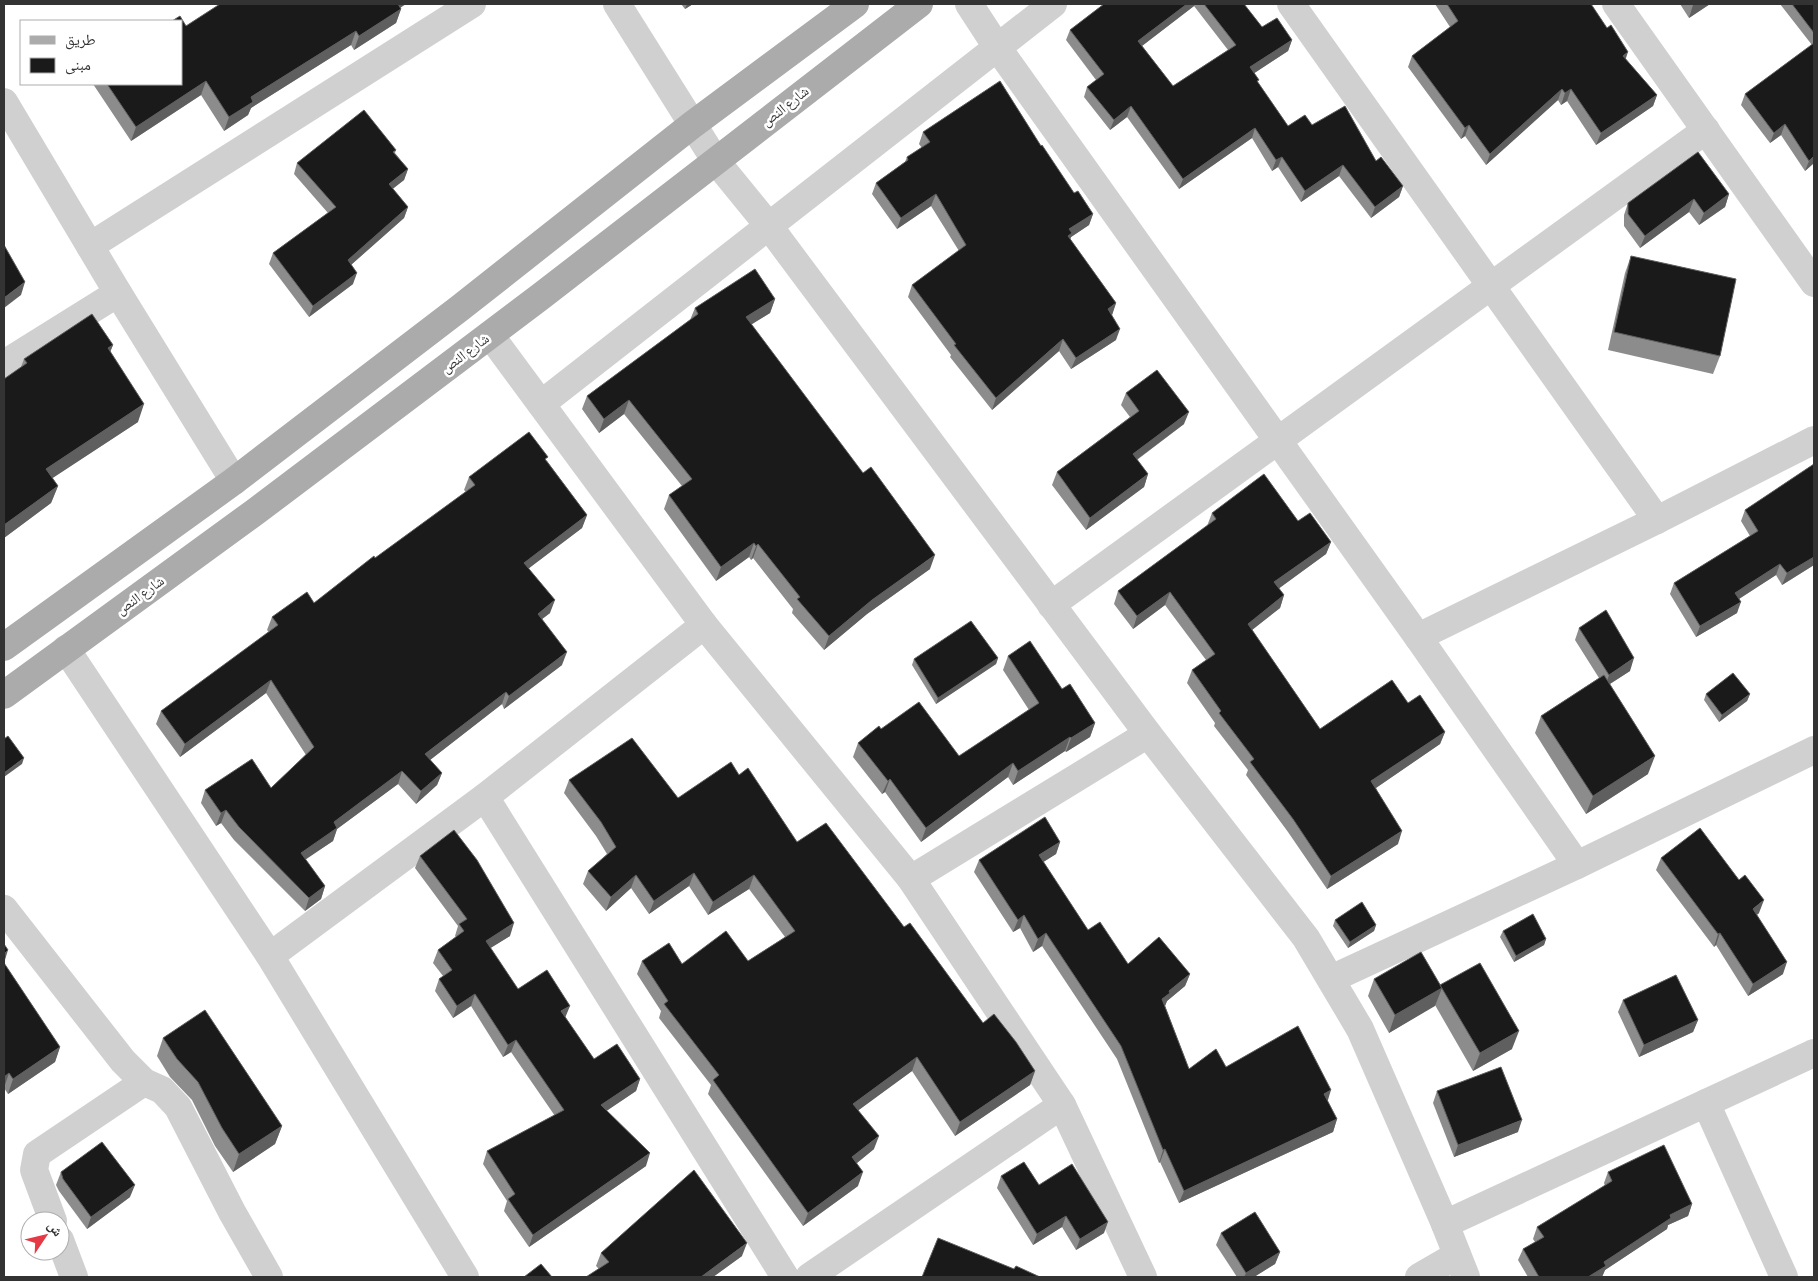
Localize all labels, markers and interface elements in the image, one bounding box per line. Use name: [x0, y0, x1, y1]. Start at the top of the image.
legend: [20, 20, 182, 85]
text: طريق: [65, 30, 96, 50]
text: مبنى: [65, 55, 91, 75]
street label: شارع النص: [758, 82, 813, 131]
street label: شارع النص: [438, 329, 493, 378]
street label: شارع النص: [112, 571, 168, 619]
north arrow: [20, 1211, 70, 1261]
text: ش: [44, 1217, 67, 1240]

